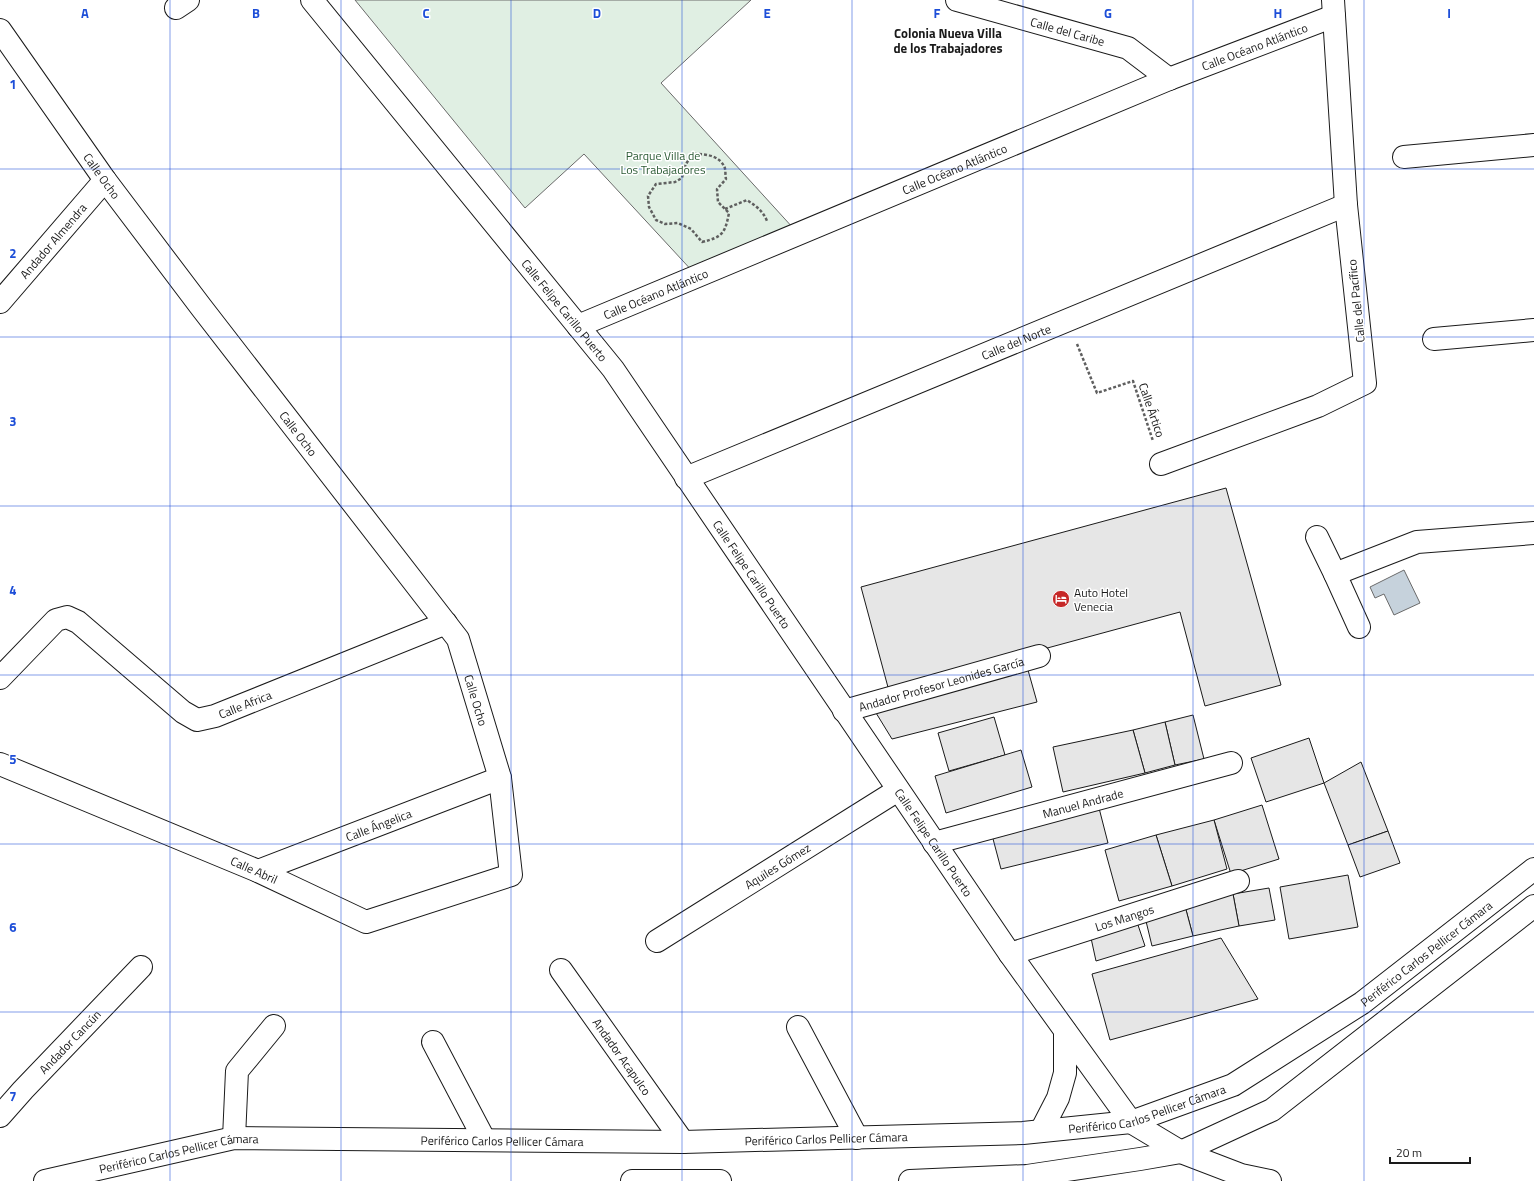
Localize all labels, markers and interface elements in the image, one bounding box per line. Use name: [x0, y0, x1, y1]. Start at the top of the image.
text: A: [81, 3, 89, 23]
text: B: [252, 3, 260, 23]
text: C: [422, 3, 430, 23]
text: D: [593, 3, 601, 23]
text: E: [763, 3, 771, 23]
text: F: [934, 3, 941, 23]
text: G: [1104, 3, 1112, 23]
text: H: [1274, 3, 1282, 23]
text: I: [1447, 3, 1451, 23]
street label: Calle del Caribe: [1028, 12, 1107, 51]
street label: Calle Océano Atlántico: [1199, 17, 1310, 75]
district label: Colonia Nueva Villa de los Trabajadores: [893, 23, 1003, 58]
text: 1: [9, 74, 17, 94]
street label: Calle Océano Atlántico: [899, 138, 1010, 199]
park label: Parque Villa de Los Trabajadores: [620, 146, 706, 179]
street label: Calle Ocho: [79, 149, 125, 203]
street label: Andador Almendra: [15, 199, 91, 283]
text: 2: [9, 243, 17, 263]
street label: Calle Felipe Carillo Puerto: [517, 255, 613, 365]
street label: Calle del Pacífico: [1342, 258, 1370, 344]
street label: Calle Océano Atlántico: [600, 263, 711, 324]
street label: Calle del Norte: [978, 319, 1053, 364]
street label: Calle Ártico: [1134, 380, 1170, 440]
street label: Calle Ocho: [275, 407, 322, 460]
text: 3: [9, 411, 17, 431]
street label: Calle Felipe Carillo Puerto: [708, 516, 796, 632]
text: 4: [9, 580, 17, 600]
place label: Auto Hotel Venecia: [1074, 583, 1128, 616]
hotel icon: Auto Hotel Venecia: [1051, 589, 1071, 609]
street label: Andador Profesor Leonides García: [856, 651, 1026, 716]
street label: Calle Ocho: [460, 672, 493, 728]
street label: Calle Africa: [215, 685, 274, 723]
text: 5: [9, 749, 17, 769]
street label: Manuel Andrade: [1040, 783, 1125, 823]
street label: Calle Felipe Carillo Puerto: [890, 784, 978, 900]
street label: Calle Ángelica: [343, 803, 414, 846]
street label: Aquiles Gómez: [741, 838, 814, 894]
street label: Calle Abril: [227, 851, 281, 889]
street label: Periférico Carlos Pellicer Cámara: [1356, 896, 1496, 1011]
street label: Los Mangos: [1092, 899, 1157, 936]
text: 6: [9, 917, 17, 937]
street label: Andador Cancún: [34, 1005, 105, 1078]
street label: Andador Acapulco: [588, 1014, 656, 1099]
street label: Periférico Carlos Pellicer Cámara: [1067, 1079, 1228, 1138]
text: 7: [9, 1086, 17, 1106]
street label: Periférico Carlos Pellicer Cámara: [744, 1127, 908, 1150]
street label: Periférico Carlos Pellicer Cámara: [97, 1128, 259, 1178]
street label: Periférico Carlos Pellicer Cámara: [421, 1130, 584, 1151]
scale bar: [1390, 1139, 1470, 1165]
text: 20 m: [1396, 1143, 1422, 1162]

